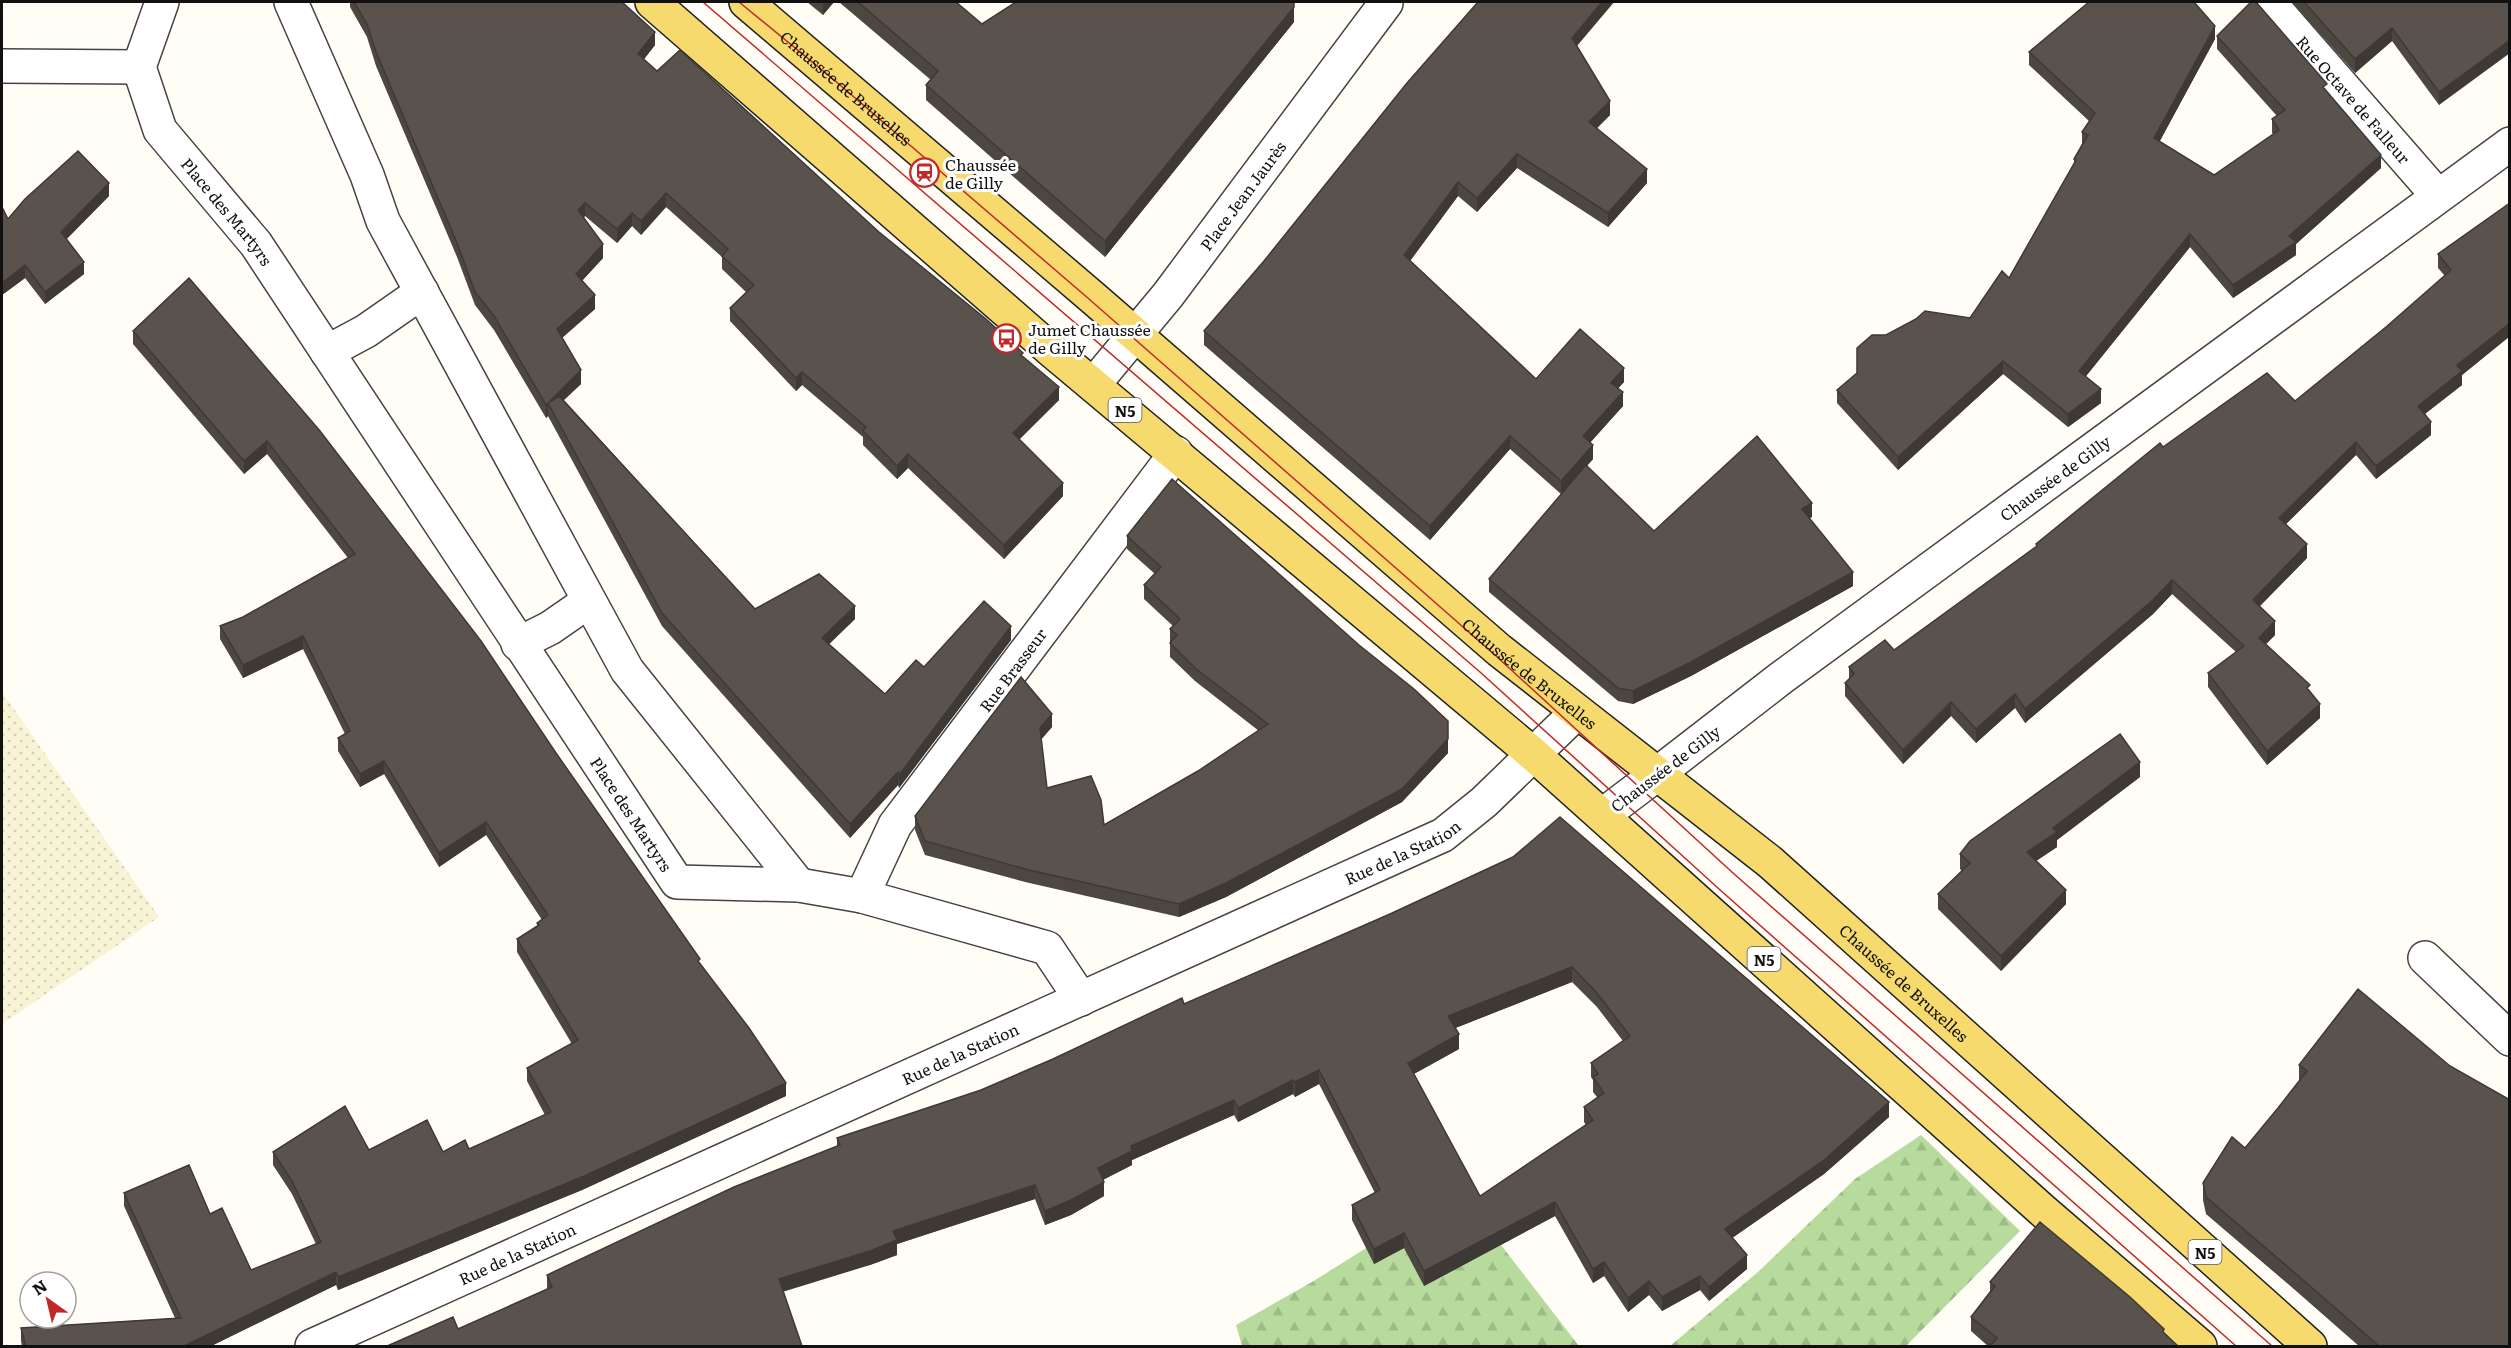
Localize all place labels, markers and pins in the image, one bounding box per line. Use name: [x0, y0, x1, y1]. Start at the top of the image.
place label: Chaussée de Gilly: [945, 152, 1016, 194]
station icon: Chaussée de Gilly: [908, 157, 940, 189]
place label: Jumet Chaussée de Gilly: [1028, 317, 1151, 359]
bus stop icon: Jumet Chaussée de Gilly: [991, 322, 1023, 354]

